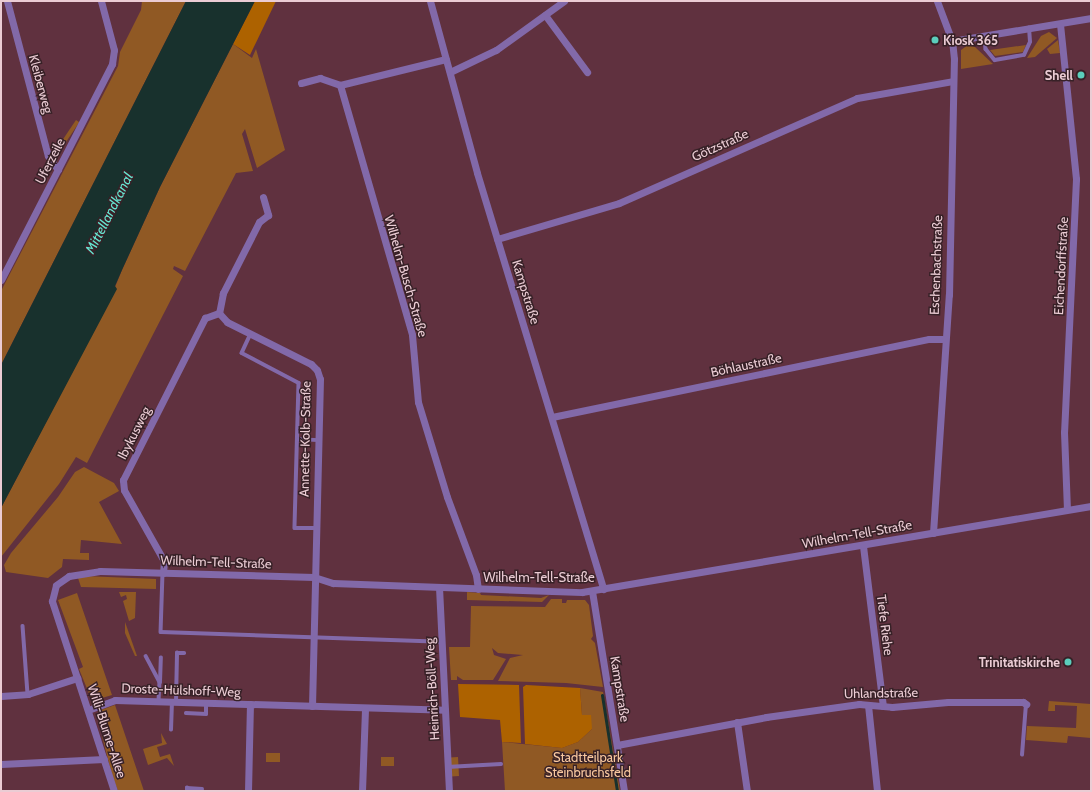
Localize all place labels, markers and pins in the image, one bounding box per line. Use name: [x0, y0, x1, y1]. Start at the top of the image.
place label: Kiosk 365: [943, 32, 998, 48]
marker: Kiosk 365: [930, 35, 940, 45]
place label: Shell: [1045, 67, 1073, 83]
marker: Shell: [1076, 70, 1086, 80]
place label: Trinitatiskirche: [979, 654, 1060, 670]
marker: Trinitatiskirche: [1063, 657, 1073, 667]

